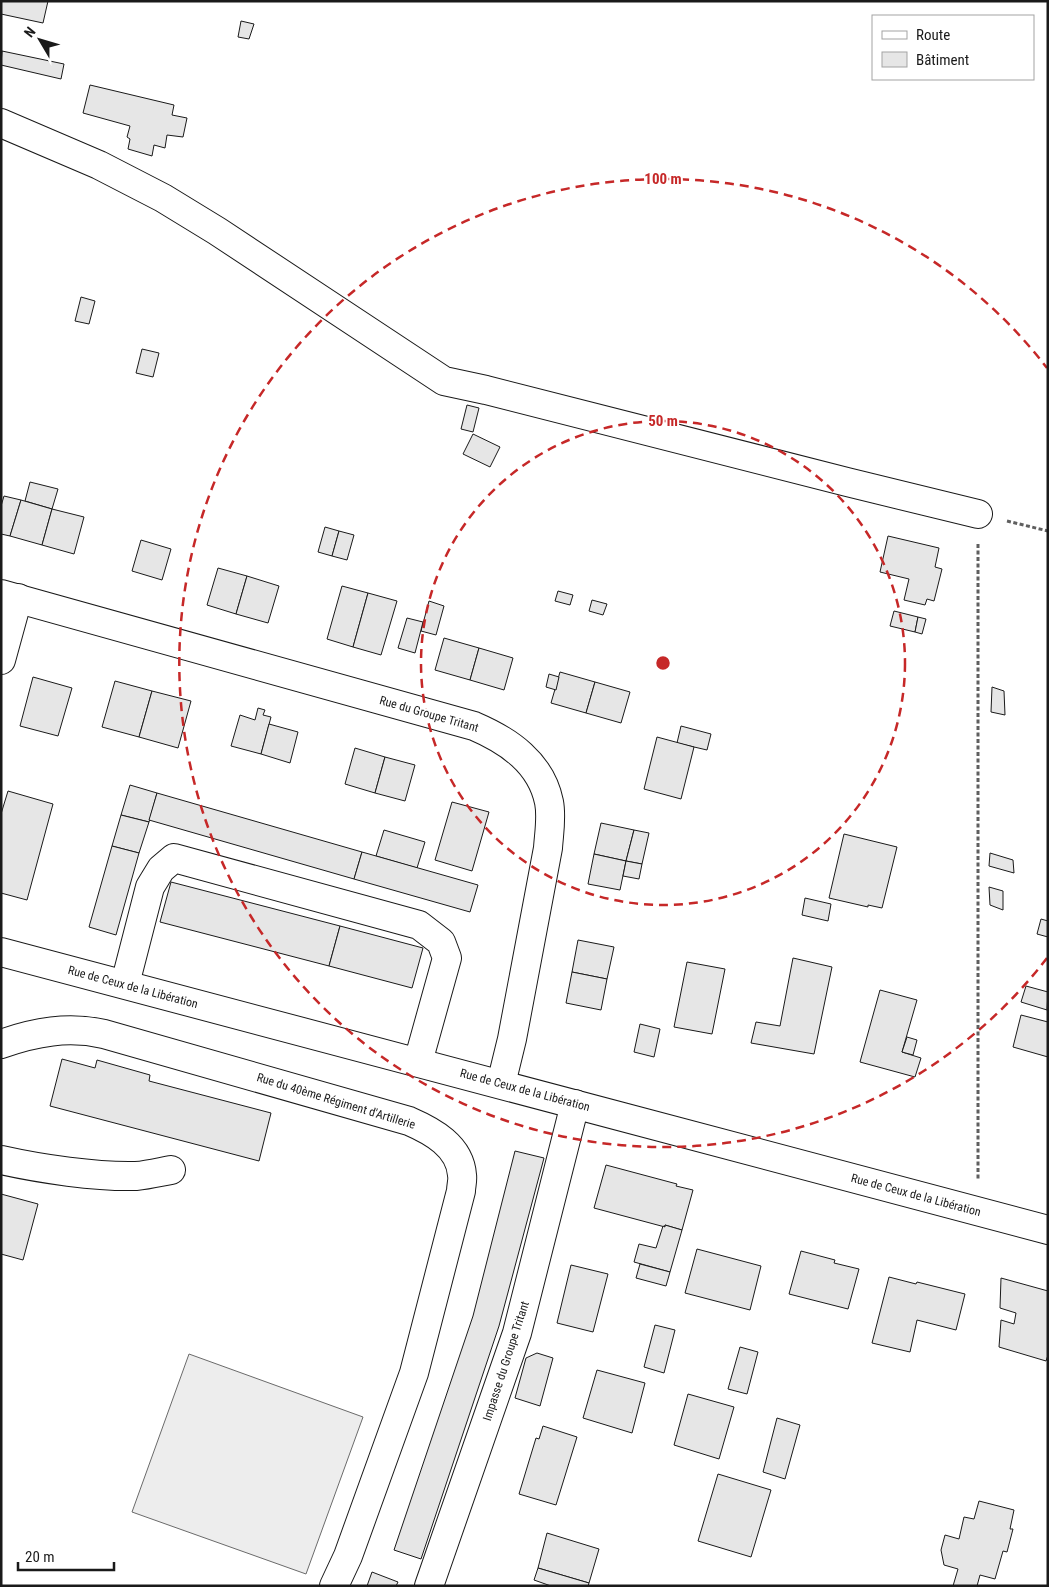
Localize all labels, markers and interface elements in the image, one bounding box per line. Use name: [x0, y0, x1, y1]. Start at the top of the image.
north arrow: [15, 15, 65, 65]
legend: [872, 15, 1034, 80]
text: N: [21, 24, 39, 40]
text: Route: [916, 26, 950, 44]
text: Bâtiment: [916, 51, 969, 69]
text: 100 m: [644, 170, 682, 188]
text: 50 m: [648, 412, 678, 430]
centre of rings: [654, 654, 672, 672]
street label: Rue du Groupe Tritant: [378, 693, 481, 735]
street label: Rue de Ceux de la Libération: [66, 963, 200, 1011]
street label: Rue de Ceux de la Libération: [458, 1066, 592, 1114]
street label: Rue du 40ème Régiment d'Artillerie: [255, 1070, 417, 1132]
street label: Rue de Ceux de la Libération: [849, 1171, 983, 1219]
street label: Impasse du Groupe Tritant: [480, 1299, 532, 1423]
scale bar: [18, 1540, 114, 1572]
text: 20 m: [25, 1548, 55, 1566]

